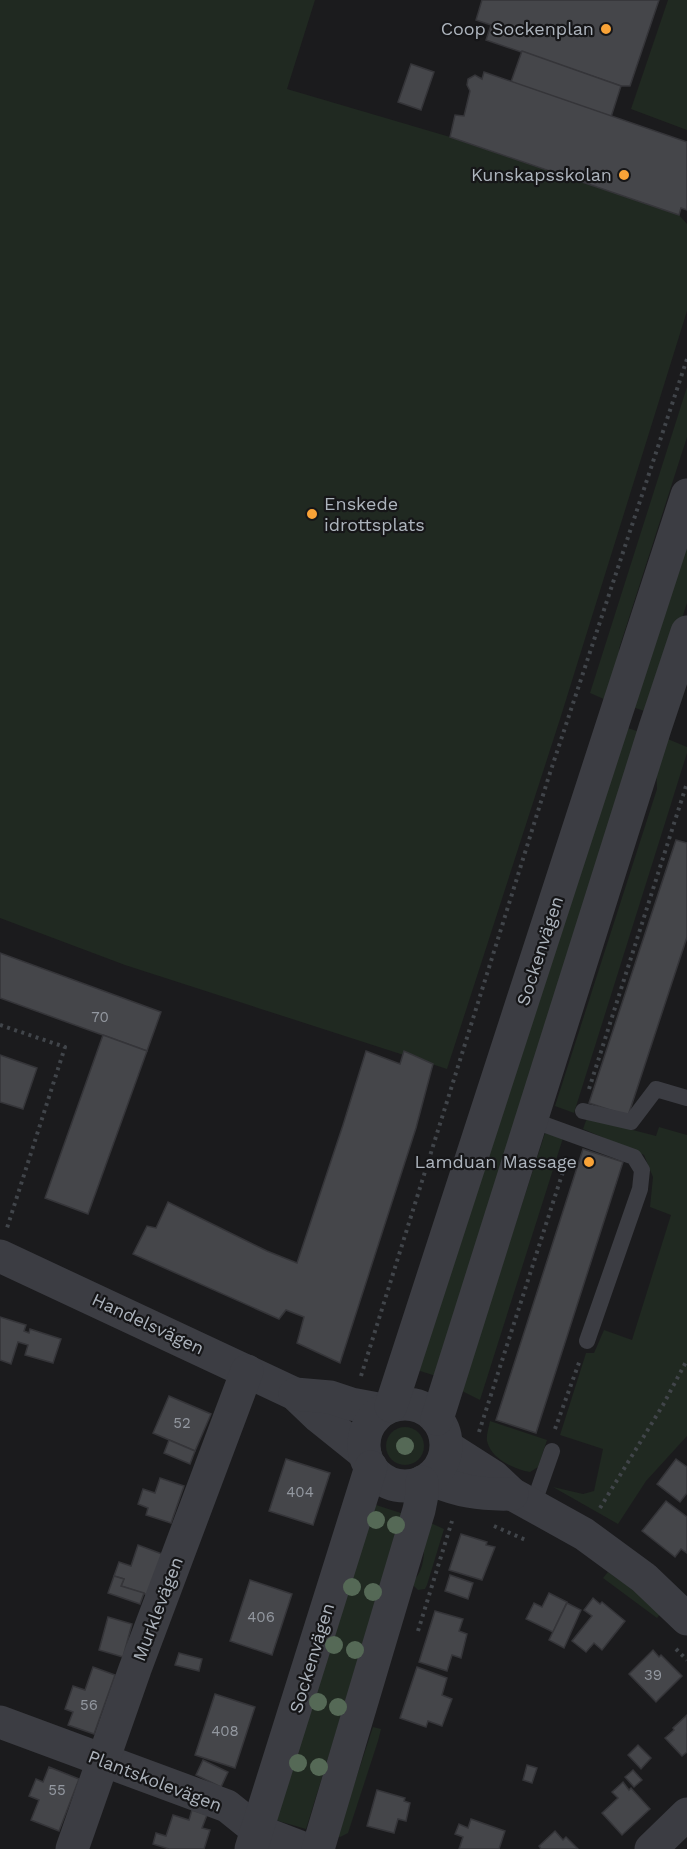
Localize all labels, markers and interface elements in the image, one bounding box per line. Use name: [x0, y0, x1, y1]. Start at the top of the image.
place label: Coop Sockenplan: [441, 18, 594, 39]
marker: Coop Sockenplan: [599, 22, 613, 36]
place label: Kunskapsskolan: [471, 164, 612, 185]
marker: Kunskapsskolan: [617, 168, 631, 182]
place label: Enskede idrottsplats: [324, 493, 425, 535]
marker: Enskede idrottsplats: [305, 507, 319, 521]
street label: Sockenvägen: [512, 893, 567, 1008]
house number: 70: [91, 1008, 109, 1026]
place label: Lamduan Massage: [414, 1151, 577, 1172]
marker: Lamduan Massage: [582, 1155, 596, 1169]
street label: Handelsvägen: [89, 1288, 208, 1359]
house number: 52: [173, 1414, 191, 1432]
house number: 404: [286, 1483, 314, 1501]
street label: Murklevägen: [128, 1554, 187, 1664]
street label: Sockenvägen: [285, 1600, 338, 1715]
house number: 406: [247, 1608, 275, 1626]
house number: 39: [644, 1666, 662, 1684]
house number: 56: [80, 1696, 98, 1714]
house number: 408: [211, 1722, 239, 1740]
street label: Plantskolevägen: [85, 1745, 225, 1816]
house number: 55: [48, 1781, 66, 1799]

